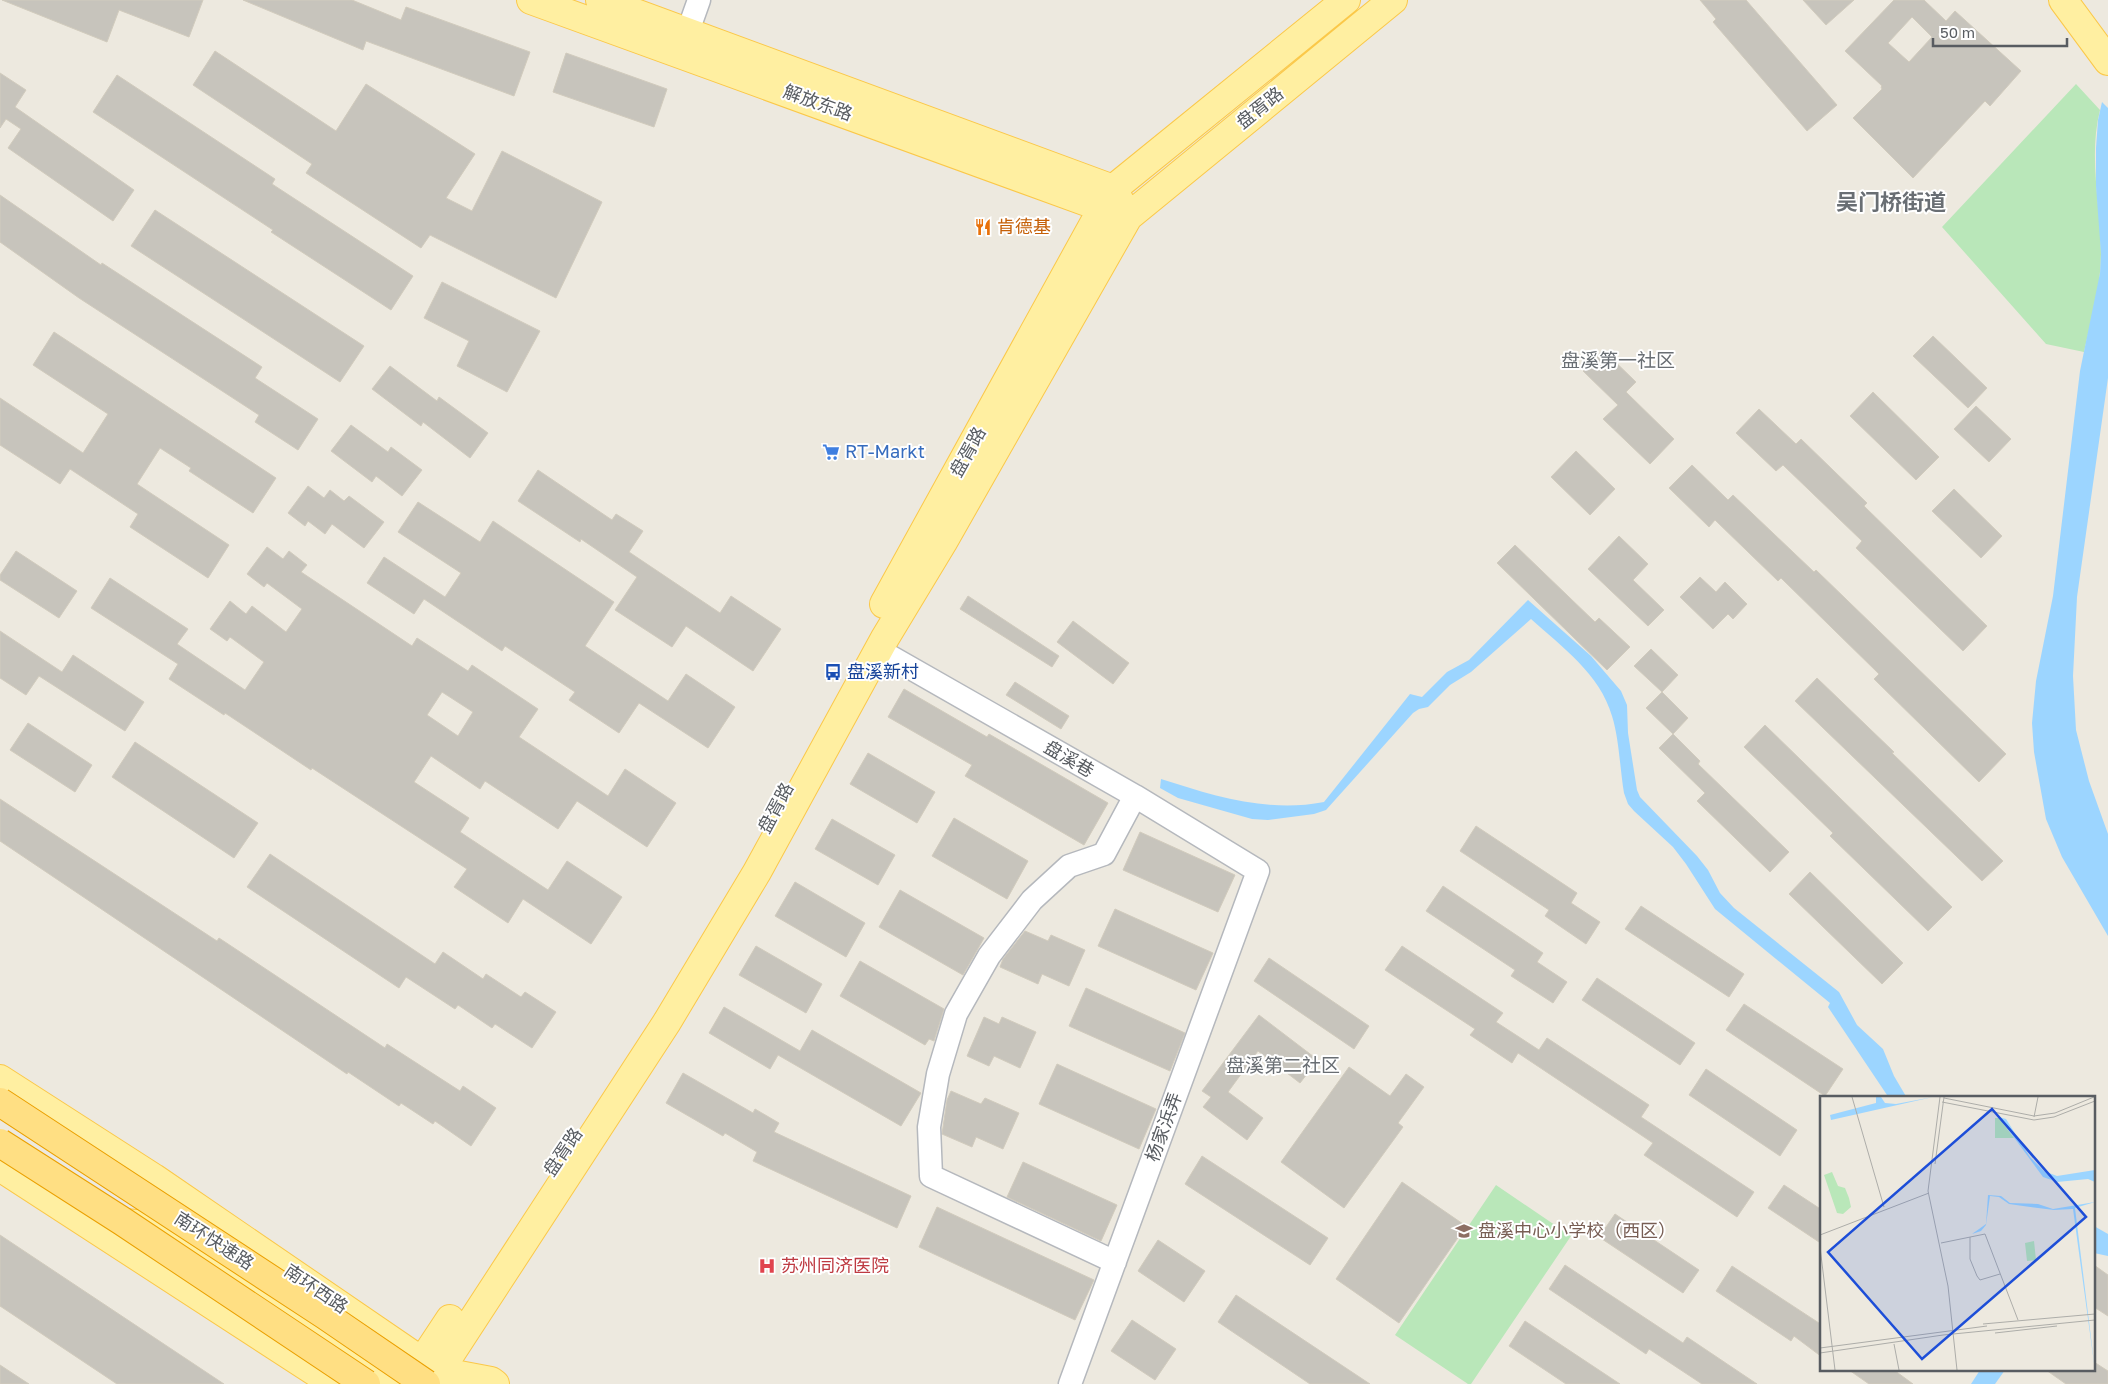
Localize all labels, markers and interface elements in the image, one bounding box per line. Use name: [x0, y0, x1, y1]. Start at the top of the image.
scale bar: [1933, 15, 2067, 47]
text: 50 m: [1940, 23, 1975, 41]
street label: 解放东路: [781, 79, 856, 125]
street label: 盘胥路: [1231, 82, 1287, 133]
district label: 吴门桥街道: [1836, 188, 1946, 215]
place label: 肯德基: [997, 215, 1051, 237]
restaurant icon: 肯德基: [973, 217, 993, 237]
district label: 盘溪第一社区: [1561, 348, 1675, 371]
street label: 盘胥路: [944, 423, 990, 480]
place label: RT-Markt: [845, 440, 925, 462]
supermarket icon: RT-Markt: [821, 442, 841, 462]
place label: 盘溪新村: [847, 660, 919, 682]
bus stop icon: 盘溪新村: [823, 662, 843, 682]
street label: 盘溪巷: [1041, 735, 1098, 781]
street label: 盘胥路: [753, 779, 798, 837]
district label: 盘溪第二社区: [1226, 1053, 1340, 1076]
street label: 杨家浜弄: [1140, 1089, 1186, 1164]
inset map: [1820, 1096, 2096, 1372]
street label: 盘胥路: [538, 1123, 586, 1180]
street label: 南环快速路: [171, 1206, 258, 1274]
place label: 盘溪中心小学校（西区）: [1478, 1219, 1676, 1241]
school or university icon: 盘溪中心小学校（西区）: [1454, 1221, 1474, 1241]
place label: 苏州同济医院: [781, 1254, 889, 1276]
hospital icon: 苏州同济医院: [757, 1256, 777, 1276]
street label: 南环西路: [281, 1259, 353, 1317]

